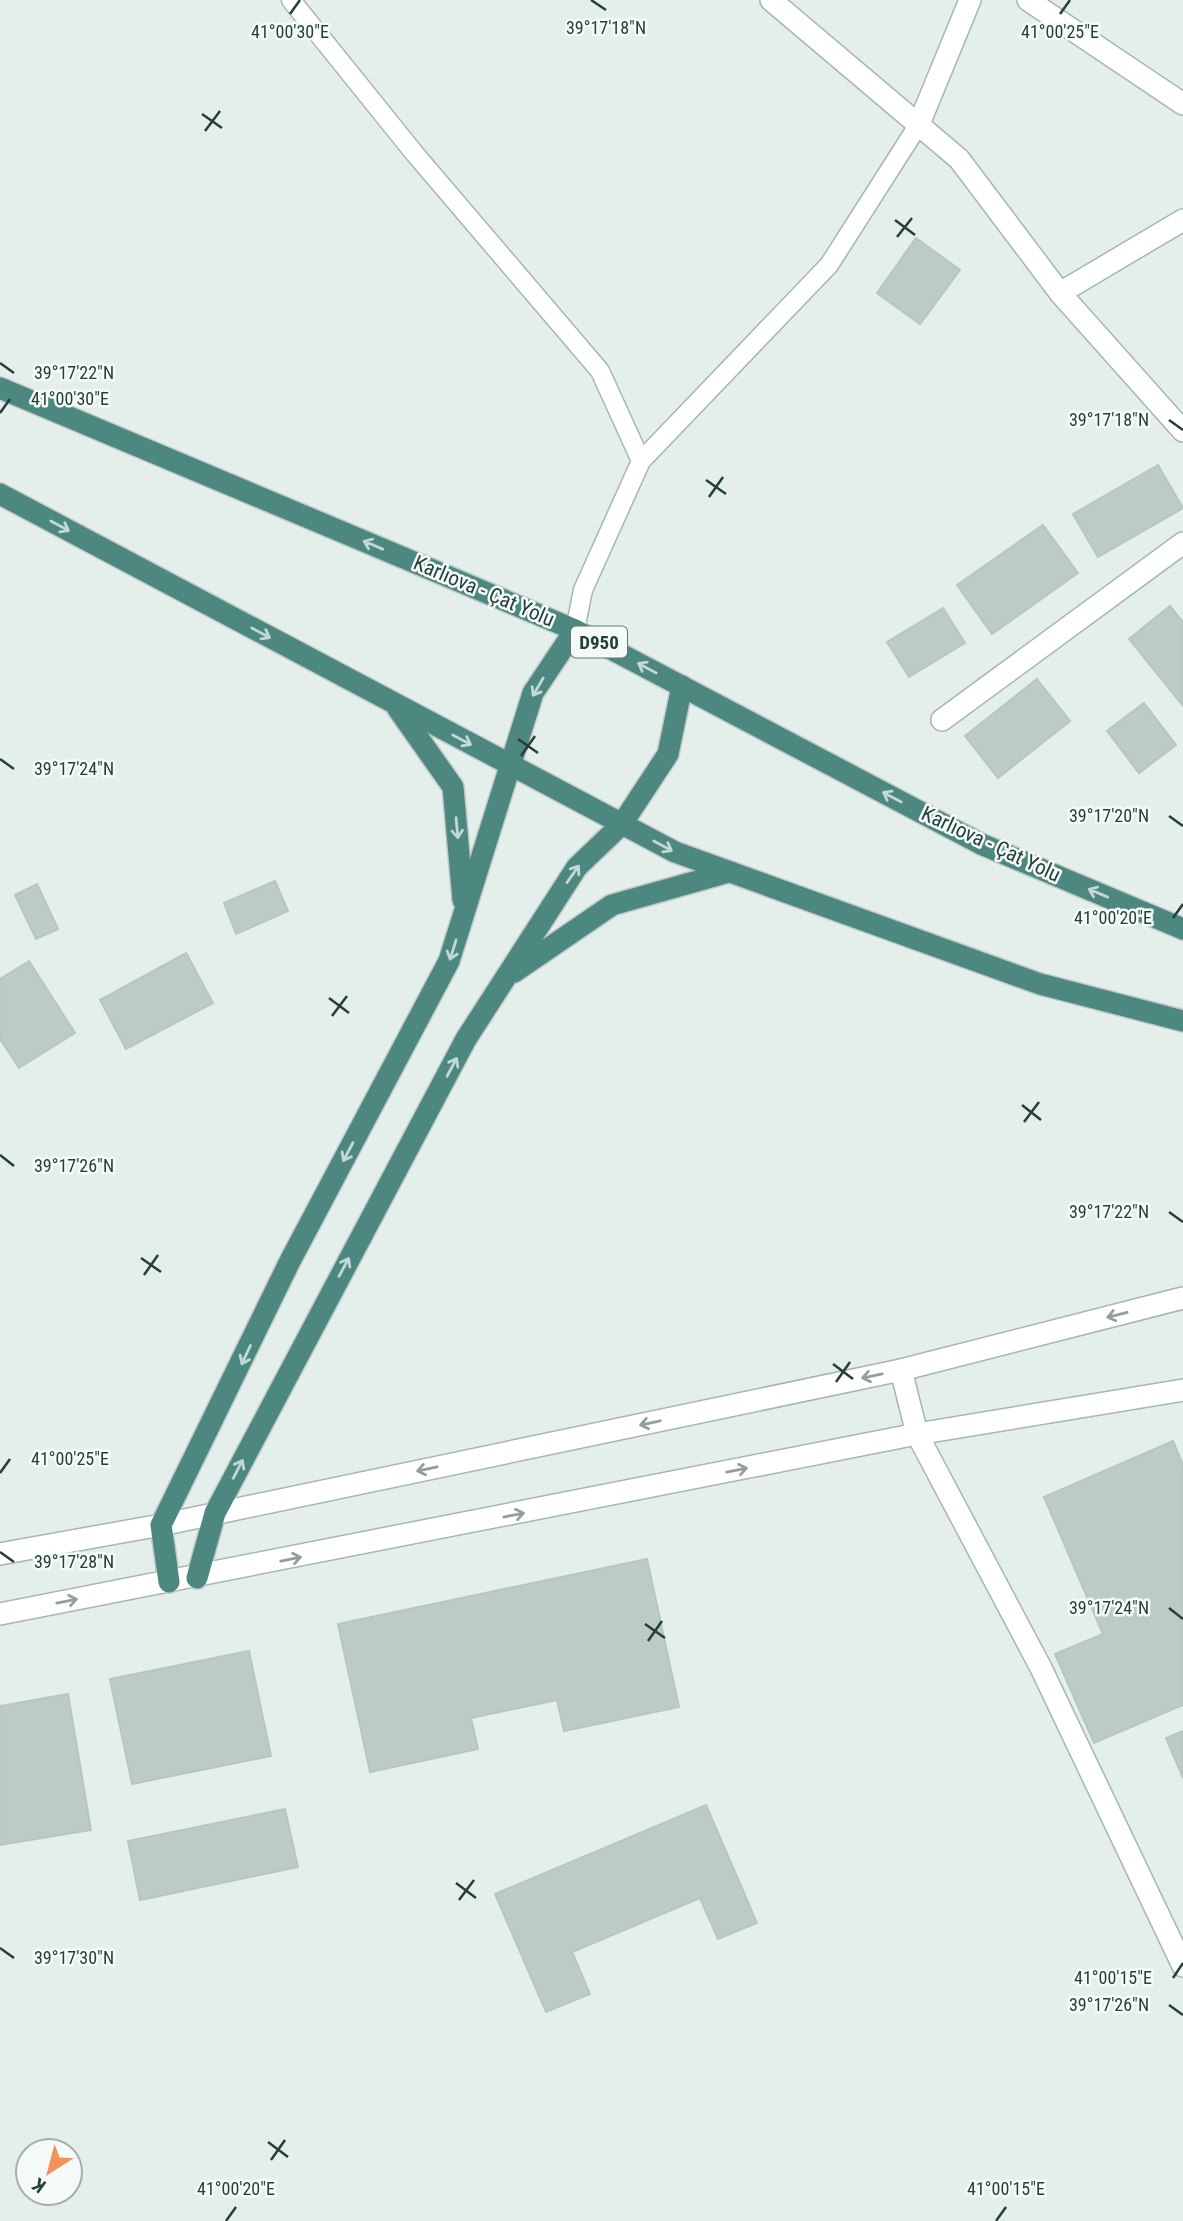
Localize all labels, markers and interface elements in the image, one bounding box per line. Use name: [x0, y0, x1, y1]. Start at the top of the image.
text: 39°17'18"N: [566, 17, 646, 38]
text: 41°00'30"E: [251, 21, 329, 42]
text: 41°00'25"E: [1021, 21, 1099, 42]
text: 39°17'22"N: [34, 362, 114, 383]
text: 41°00'30"E: [31, 388, 109, 409]
text: 39°17'18"N: [1069, 409, 1149, 430]
one-way arrow: [49, 520, 70, 533]
one-way arrow: [362, 537, 384, 550]
street label: Karlıova - Çat Yolu: [410, 551, 558, 631]
road number: D950: [571, 626, 627, 657]
one-way arrow: [250, 627, 271, 641]
one-way arrow: [637, 660, 658, 674]
one-way arrow: [531, 677, 545, 697]
one-way arrow: [451, 733, 472, 747]
text: 39°17'24"N: [34, 758, 114, 779]
one-way arrow: [882, 789, 903, 803]
street label: Karlıova - Çat Yolu: [918, 801, 1064, 887]
text: 39°17'20"N: [1069, 805, 1149, 826]
one-way arrow: [451, 816, 464, 838]
one-way arrow: [652, 840, 673, 853]
one-way arrow: [566, 865, 580, 884]
one-way arrow: [1087, 886, 1109, 899]
text: 41°00'20"E: [1074, 907, 1152, 928]
one-way arrow: [445, 938, 458, 960]
one-way arrow: [446, 1057, 459, 1078]
one-way arrow: [341, 1141, 355, 1161]
text: 39°17'26"N: [34, 1155, 114, 1176]
text: 39°17'22"N: [1069, 1201, 1149, 1222]
one-way arrow: [338, 1258, 352, 1278]
one-way arrow: [1106, 1309, 1129, 1322]
one-way arrow: [239, 1344, 252, 1365]
one-way arrow: [861, 1370, 884, 1384]
one-way arrow: [639, 1416, 662, 1430]
text: 41°00'25"E: [31, 1448, 109, 1469]
one-way arrow: [232, 1459, 246, 1479]
one-way arrow: [416, 1463, 439, 1477]
one-way arrow: [725, 1463, 748, 1476]
one-way arrow: [502, 1507, 525, 1521]
text: 39°17'28"N: [34, 1551, 114, 1572]
one-way arrow: [279, 1552, 302, 1565]
one-way arrow: [55, 1594, 78, 1608]
text: 39°17'24"N: [1069, 1597, 1149, 1618]
text: 39°17'30"N: [34, 1947, 114, 1968]
text: 41°00'15"E: [1074, 1967, 1152, 1988]
text: 39°17'26"N: [1069, 1994, 1149, 2015]
north arrow: [14, 2137, 84, 2207]
text: K: [28, 2173, 50, 2198]
text: 41°00'20"E: [197, 2178, 275, 2199]
text: 41°00'15"E: [967, 2178, 1045, 2199]

